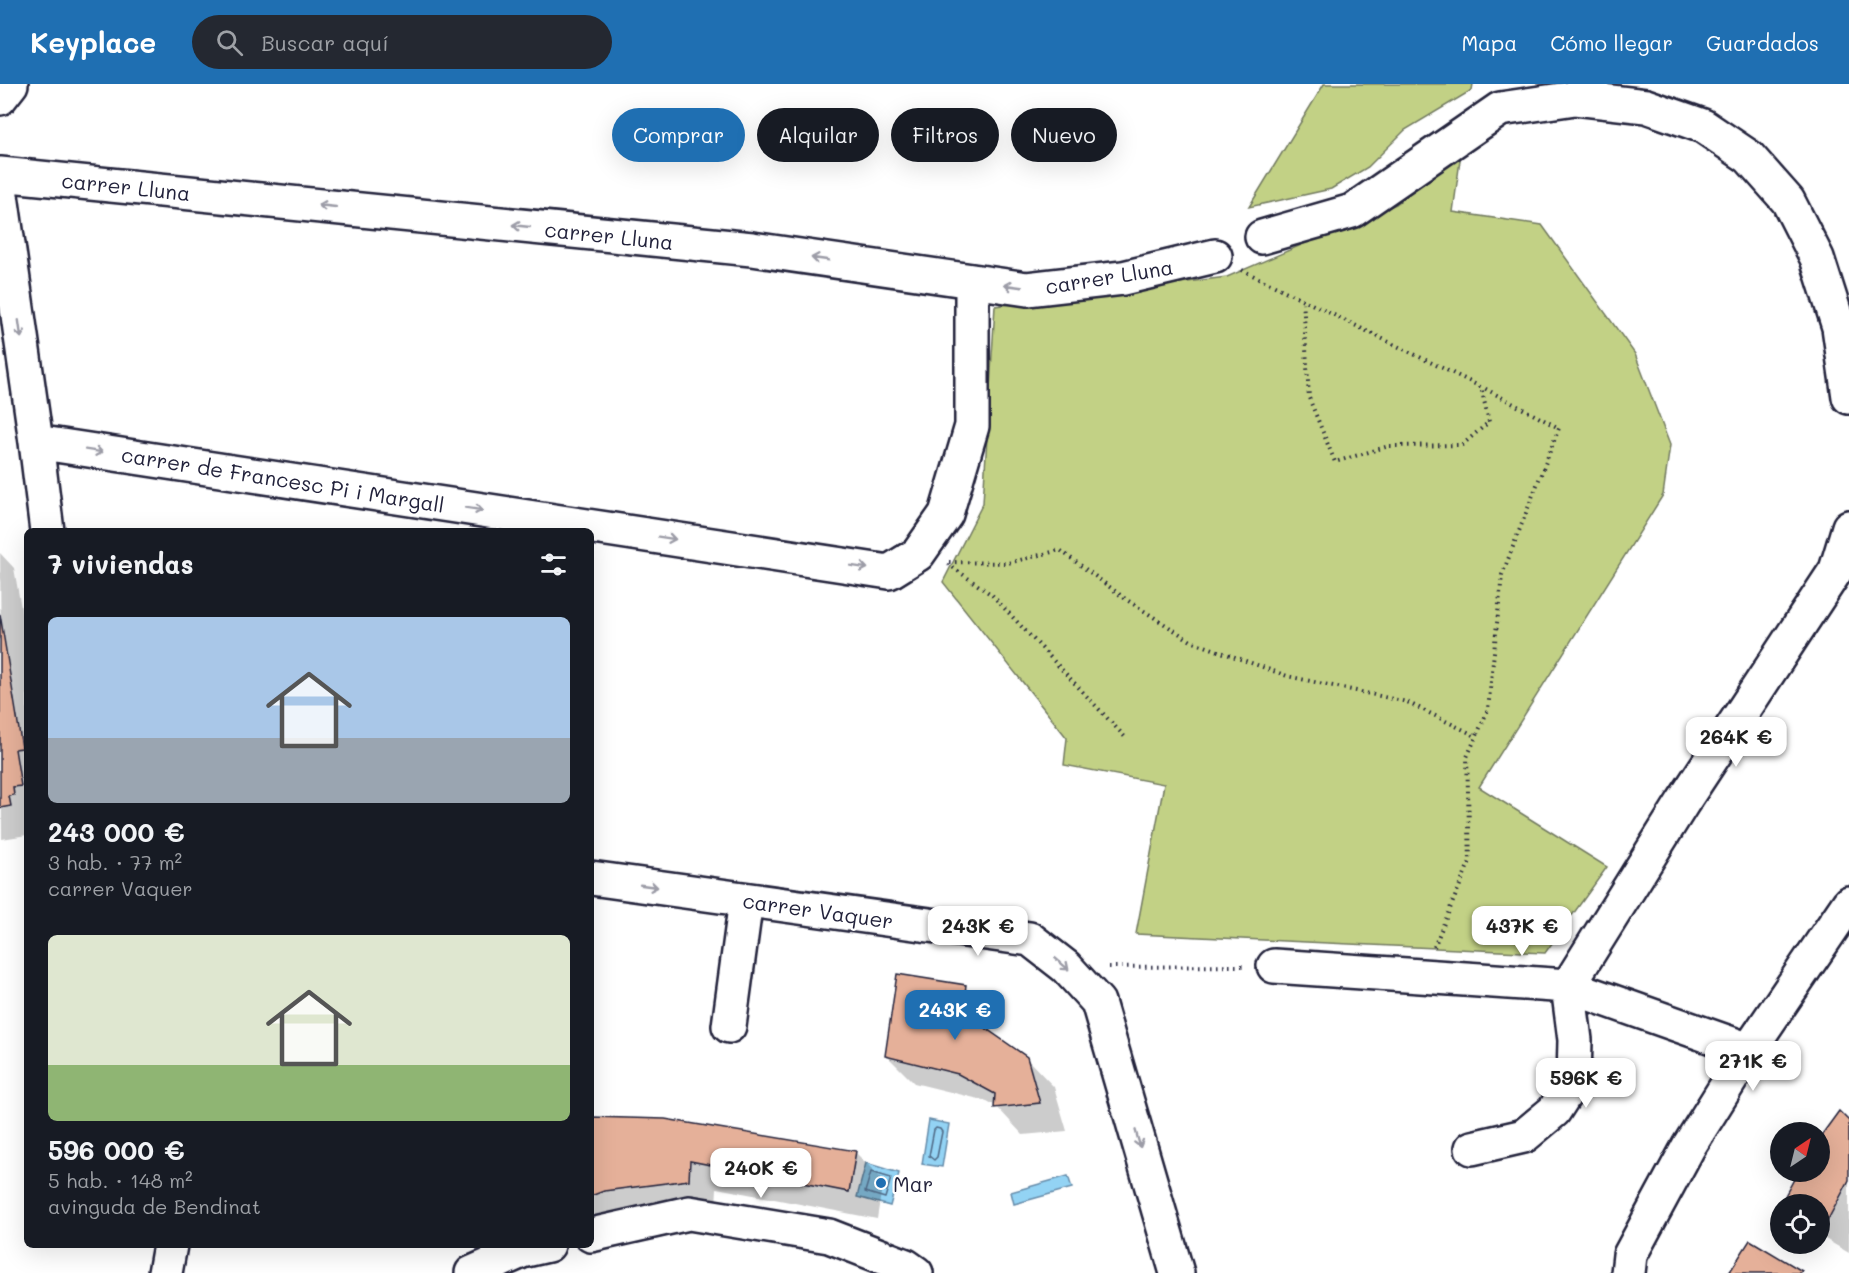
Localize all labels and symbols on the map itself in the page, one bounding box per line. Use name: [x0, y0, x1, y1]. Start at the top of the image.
street label: carrer Lluna: [60, 166, 192, 206]
one-way arrow: [318, 201, 338, 212]
street label: carrer Lluna: [543, 215, 675, 255]
one-way arrow: [512, 220, 532, 231]
one-way arrow: [810, 253, 830, 264]
street label: carrer Lluna: [1043, 253, 1175, 299]
one-way arrow: [1003, 281, 1023, 292]
one-way arrow: [15, 319, 26, 339]
street label: carrer de Francesc Pi i Margall: [120, 440, 446, 518]
one-way arrow: [84, 445, 104, 456]
one-way arrow: [463, 503, 483, 514]
one-way arrow: [656, 532, 676, 543]
one-way arrow: [849, 562, 869, 573]
pin: 264K €: [1687, 717, 1785, 768]
one-way arrow: [639, 881, 658, 892]
street label: carrer Vaquer: [741, 886, 895, 934]
pin: 243K €: [929, 906, 1027, 957]
pin: 437K €: [1473, 906, 1571, 957]
one-way arrow: [1054, 958, 1070, 971]
pin: 243K €: [906, 990, 1004, 1041]
pin: 271K €: [1704, 1041, 1802, 1092]
pin: 596K €: [1537, 1058, 1635, 1109]
north arrow: [1770, 1122, 1830, 1182]
one-way arrow: [1133, 1130, 1144, 1149]
pin: 240K €: [712, 1148, 810, 1199]
place label: Mar: [893, 1170, 933, 1197]
marker: Mar: [874, 1176, 888, 1190]

